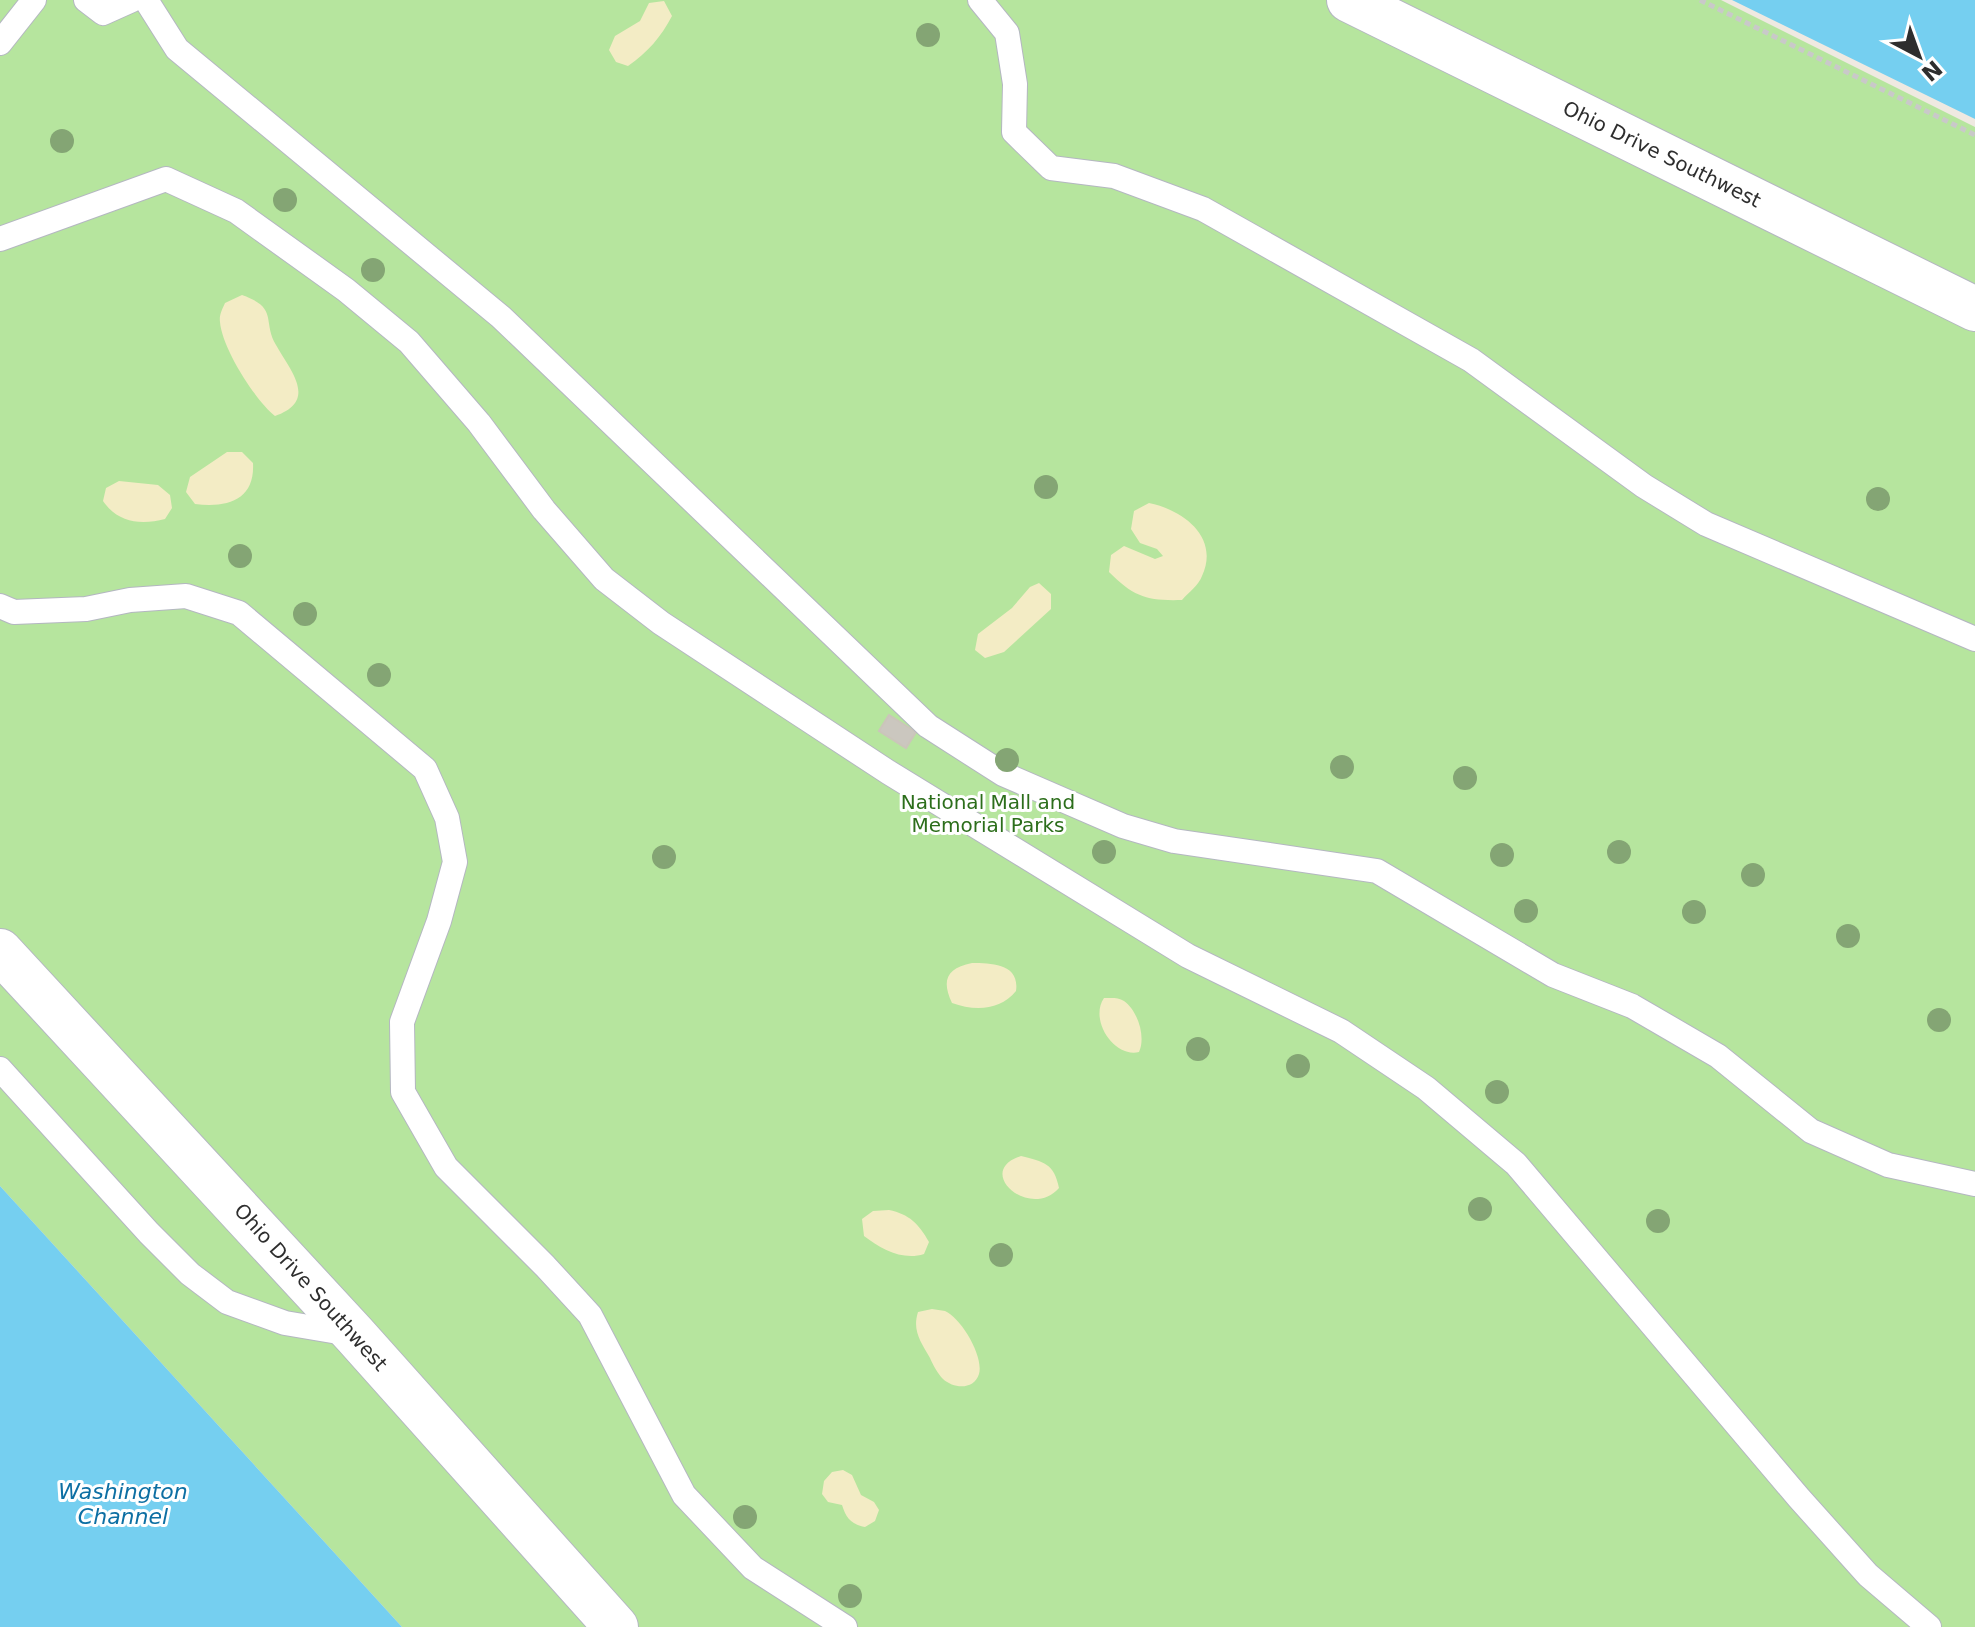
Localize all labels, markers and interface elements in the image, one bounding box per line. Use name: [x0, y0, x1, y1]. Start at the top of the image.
north arrow: [1879, 16, 1959, 96]
text: N: [1917, 55, 1947, 86]
street label: Ohio Drive Southwest: [1559, 96, 1765, 212]
park label: National Mall and Memorial Parks: [901, 790, 1075, 837]
street label: Ohio Drive Southwest: [229, 1198, 393, 1376]
water label: Washington Channel: [58, 1479, 188, 1529]

